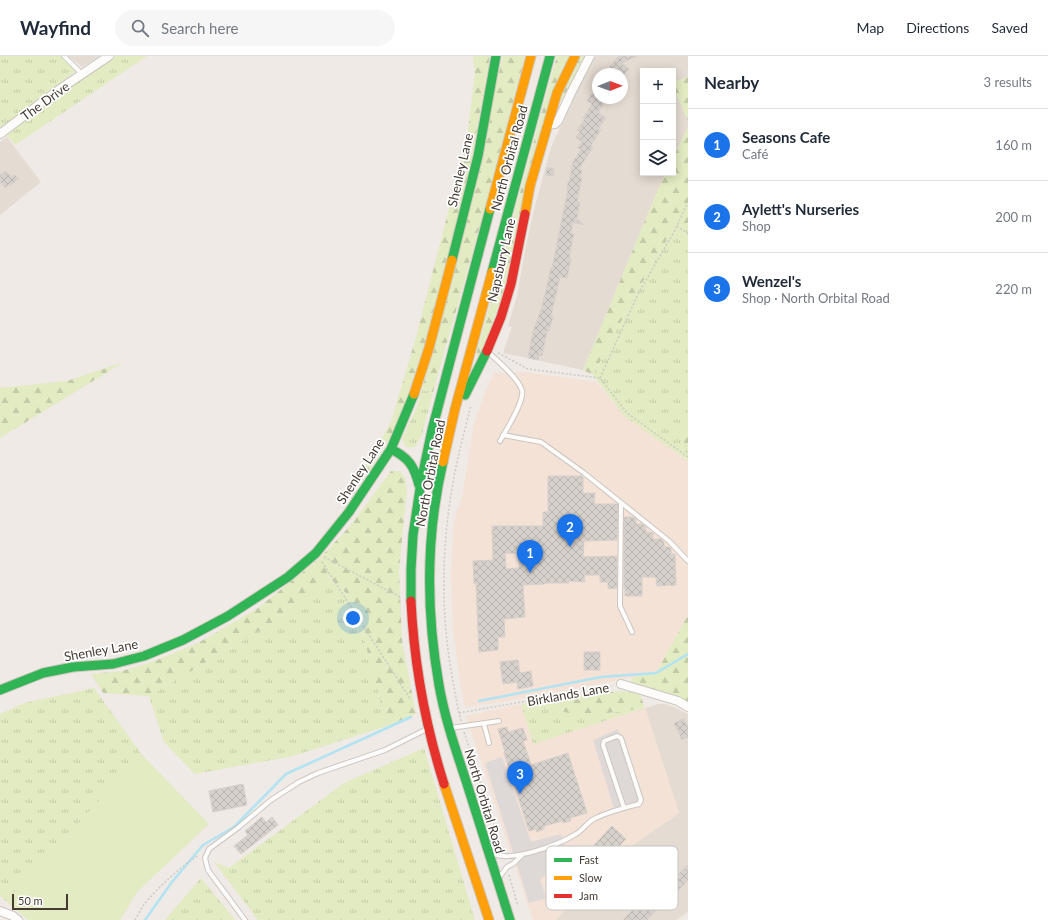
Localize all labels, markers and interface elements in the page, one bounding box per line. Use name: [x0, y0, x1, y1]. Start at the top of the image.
search box: [115, 10, 395, 46]
text: Wayfind: [20, 16, 91, 39]
icon: search: [129, 17, 151, 39]
text: Search here: [161, 19, 238, 37]
text: Map: [857, 19, 884, 36]
text: Directions: [906, 19, 969, 36]
text: Saved: [991, 19, 1028, 36]
north arrow: [592, 68, 628, 104]
map controls: [640, 68, 676, 176]
button: +: [640, 68, 676, 104]
text: Nearby: [704, 72, 759, 93]
text: 3 results: [984, 74, 1032, 90]
street label: The Drive: [18, 78, 72, 124]
street label: North Orbital Road: [487, 103, 531, 213]
button: −: [640, 104, 676, 140]
text: Seasons Cafe: [742, 128, 830, 146]
street label: Shenley Lane: [444, 132, 476, 208]
text: 1: [713, 137, 721, 153]
text: 160 m: [995, 137, 1032, 153]
button: layers: [640, 140, 676, 176]
text: Café: [742, 146, 768, 162]
text: Aylett's Nurseries: [742, 200, 859, 218]
text: 2: [713, 209, 721, 225]
text: 200 m: [995, 209, 1032, 225]
street label: Napsbury Lane: [484, 217, 518, 303]
text: Shop: [742, 218, 771, 234]
text: Wenzel's: [742, 272, 801, 290]
text: 3: [713, 281, 721, 297]
text: 220 m: [995, 281, 1032, 297]
text: Shop · North Orbital Road: [742, 290, 890, 306]
street label: North Orbital Road: [412, 418, 448, 528]
street label: Shenley Lane: [333, 435, 387, 507]
pin: 2: [557, 514, 583, 547]
pin: 1: [517, 540, 543, 573]
your location: [343, 608, 363, 628]
street label: Shenley Lane: [63, 636, 139, 664]
street label: Birklands Lane: [526, 679, 610, 709]
street label: North Orbital Road: [461, 747, 509, 855]
pin: 3: [507, 761, 533, 794]
legend: [546, 846, 678, 910]
text: Fast: [579, 853, 599, 866]
text: Slow: [579, 871, 603, 884]
text: Jam: [579, 889, 598, 902]
scale bar: [12, 892, 68, 911]
text: 50 m: [18, 894, 43, 907]

